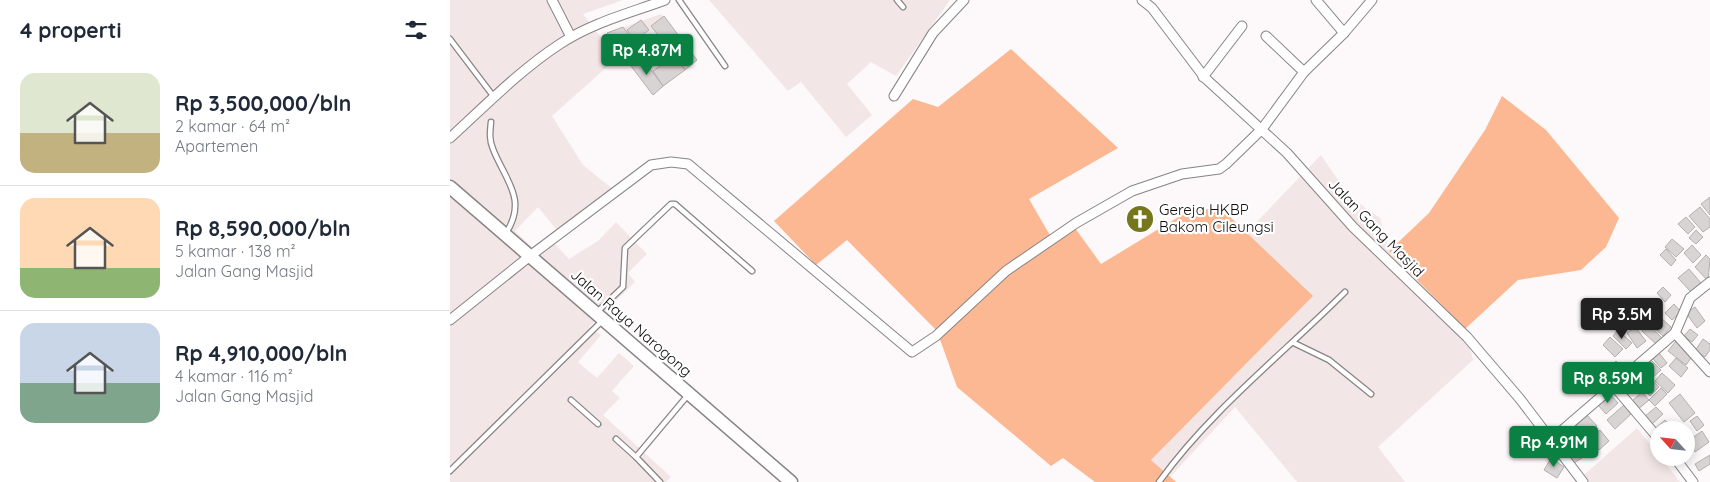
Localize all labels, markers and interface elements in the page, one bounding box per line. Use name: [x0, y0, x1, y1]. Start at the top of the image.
icon: filters: [402, 16, 430, 44]
text: 4 properti: [20, 17, 121, 43]
pin: Rp 4.87M: [595, 34, 699, 76]
text: Rp 4.87M: [612, 40, 682, 60]
text: Rp 3,500,000/bln: [175, 90, 351, 116]
icon: home: [60, 93, 120, 153]
text: 2 kamar · 64 m²: [175, 116, 290, 136]
text: Apartemen: [175, 136, 258, 156]
street label: Jalan Gang Masjid: [1324, 174, 1428, 281]
place label: Gereja HKBP Bakom Cileungsi: [1159, 200, 1274, 236]
church icon: Gereja HKBP Bakom Cileungsi: [1125, 204, 1155, 234]
text: Rp 8,590,000/bln: [175, 215, 350, 241]
icon: home: [60, 218, 120, 278]
text: 5 kamar · 138 m²: [175, 241, 296, 261]
text: Jalan Gang Masjid: [175, 261, 313, 281]
street label: Jalan Raya Narogong: [567, 265, 696, 380]
pin: Rp 3.5M: [1576, 298, 1668, 340]
text: Rp 3.5M: [1592, 304, 1652, 324]
text: Rp 4,910,000/bln: [175, 340, 347, 366]
icon: home: [60, 343, 120, 403]
pin: Rp 8.59M: [1556, 362, 1660, 404]
text: 4 kamar · 116 m²: [175, 366, 293, 386]
text: Rp 8.59M: [1573, 368, 1643, 388]
text: Jalan Gang Masjid: [175, 386, 313, 406]
north arrow: [1650, 421, 1695, 466]
map controls: [1650, 421, 1695, 466]
pin: Rp 4.91M: [1502, 426, 1606, 468]
text: Rp 4.91M: [1520, 432, 1588, 452]

